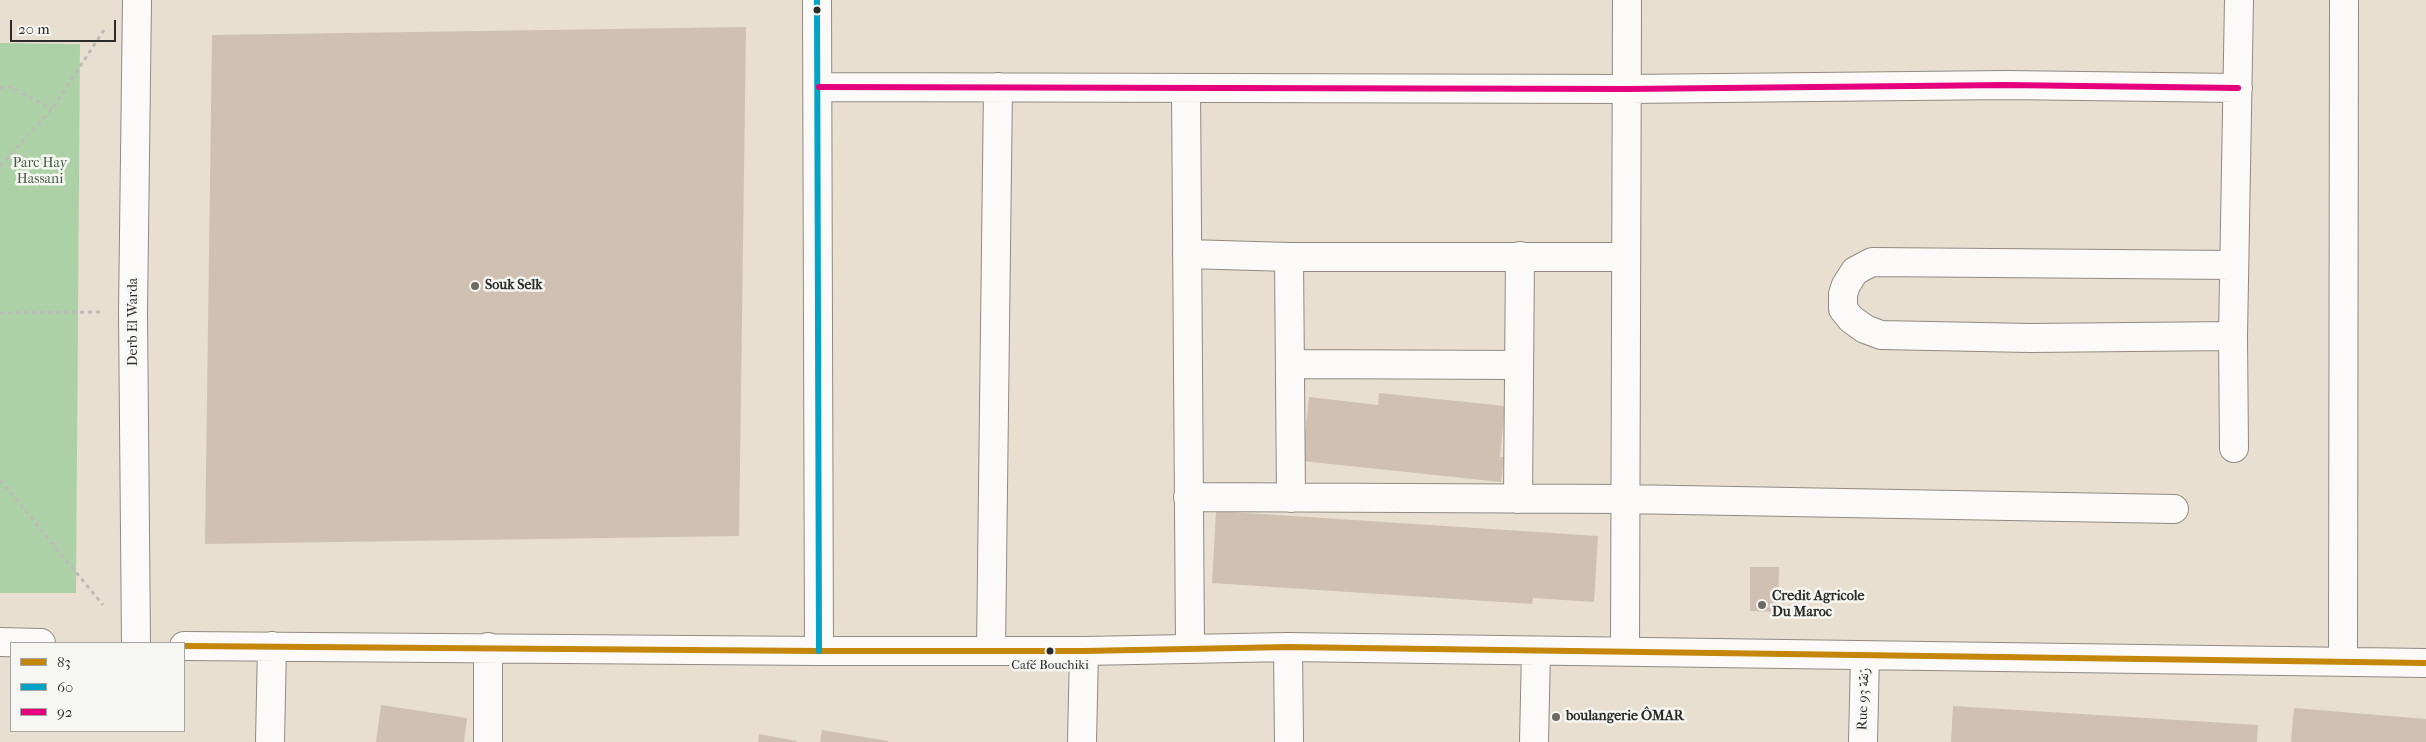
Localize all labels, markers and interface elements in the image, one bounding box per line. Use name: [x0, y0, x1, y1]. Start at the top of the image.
unlabelled marker: [812, 5, 822, 15]
scale bar: [12, 10, 119, 42]
text: 20 m: [18, 20, 50, 38]
park label: Parc Hay Hassani: [13, 156, 67, 188]
street label: Derb El Warda: [126, 278, 142, 366]
place label: Souk Selk: [485, 278, 543, 294]
marker: Souk Selk: [469, 280, 481, 292]
place label: Credit Agricole Du Maroc: [1772, 589, 1864, 622]
marker: Credit Agricole Du Maroc: [1756, 599, 1768, 611]
legend: [10, 642, 185, 732]
marker: Café Bouchiki: [1045, 646, 1055, 656]
text: 83: [57, 653, 71, 671]
place label: Café Bouchiki: [1011, 658, 1089, 674]
street label: Rue 93 زنقة: [1855, 667, 1873, 731]
text: 60: [57, 678, 73, 696]
text: 92: [57, 703, 73, 721]
place label: boulangerie ÔMAR: [1566, 709, 1684, 725]
marker: boulangerie ÔMAR: [1550, 711, 1562, 723]

